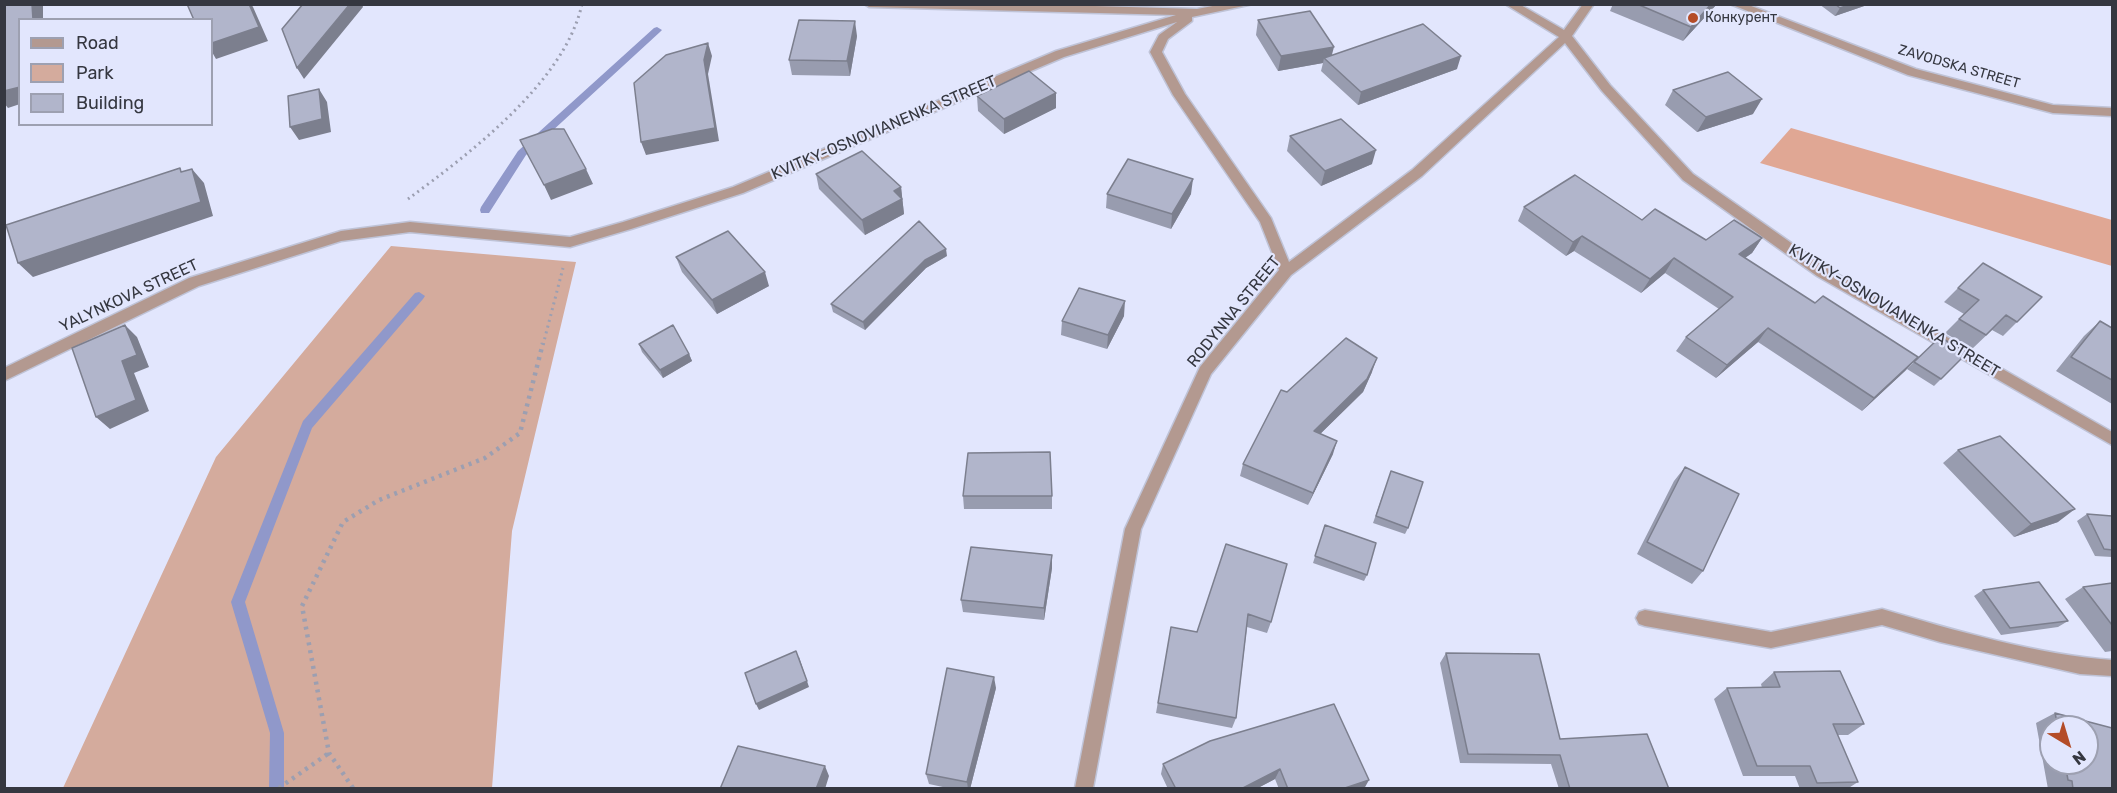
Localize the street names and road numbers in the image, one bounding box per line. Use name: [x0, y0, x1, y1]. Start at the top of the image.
street label: ZAVODSKA STREET: [1896, 42, 2022, 92]
street label: KVITKY-OSNOVIANENKA STREET: [769, 72, 999, 184]
street label: KVITKY-OSNOVIANENKA STREET: [1785, 240, 2003, 382]
street label: RODYNNA STREET: [1183, 253, 1285, 371]
street label: YALYNKOVA STREET: [57, 255, 201, 337]

